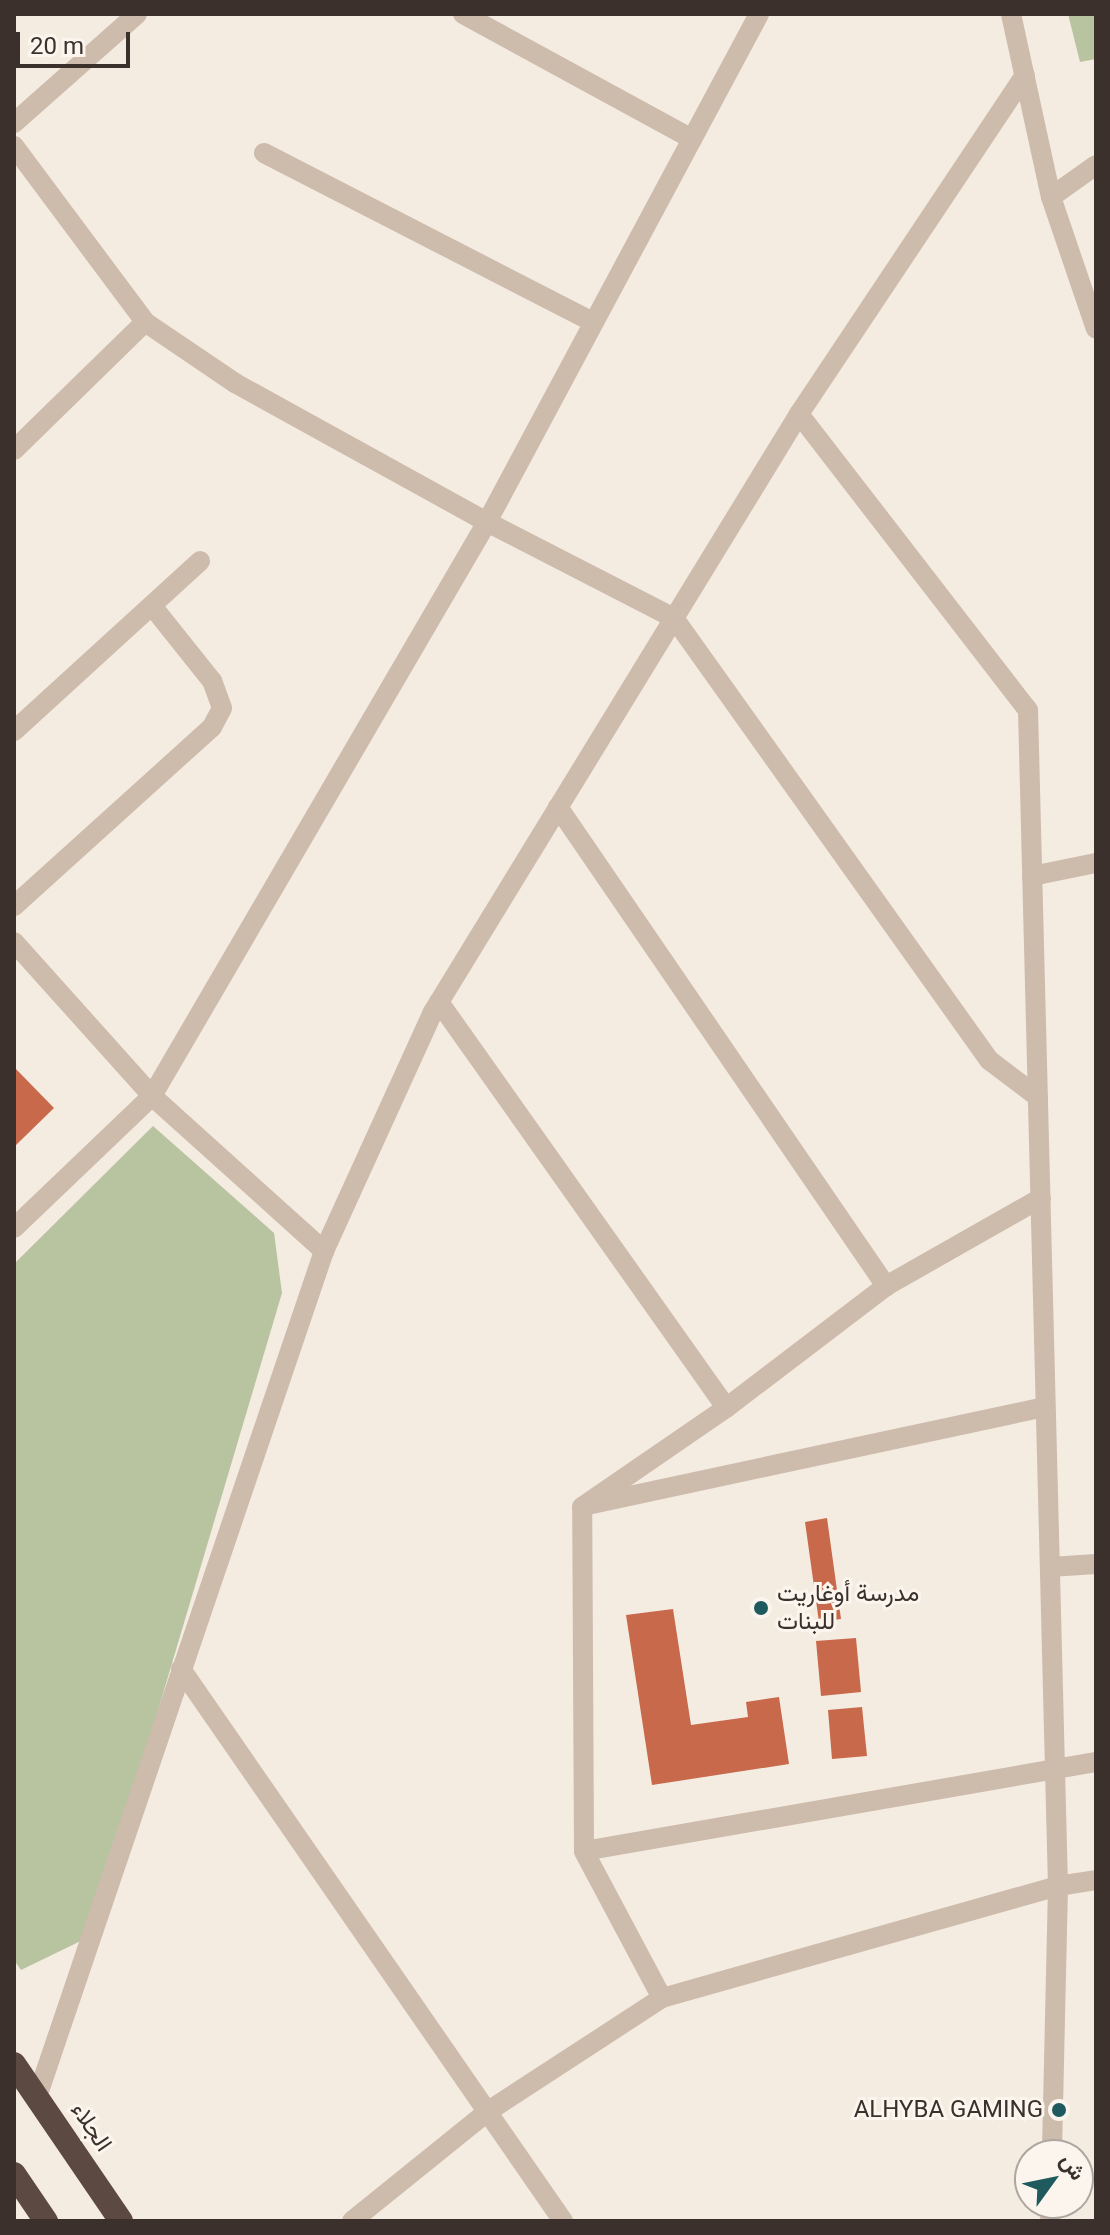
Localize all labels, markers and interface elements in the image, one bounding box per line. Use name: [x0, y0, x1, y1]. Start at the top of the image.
scale bar: [20, 16, 134, 66]
text: 20 m: [30, 32, 84, 60]
place label: مدرسة أوغاريت للبنات: [777, 1580, 919, 1636]
marker: مدرسة أوغاريت للبنات: [752, 1599, 770, 1617]
place label: ALHYBA GAMING: [854, 2096, 1043, 2124]
street label: الجلاء: [64, 2097, 118, 2157]
marker: ALHYBA GAMING: [1050, 2101, 1068, 2119]
north arrow: [1014, 2139, 1094, 2219]
text: ش: [1055, 2149, 1091, 2185]

